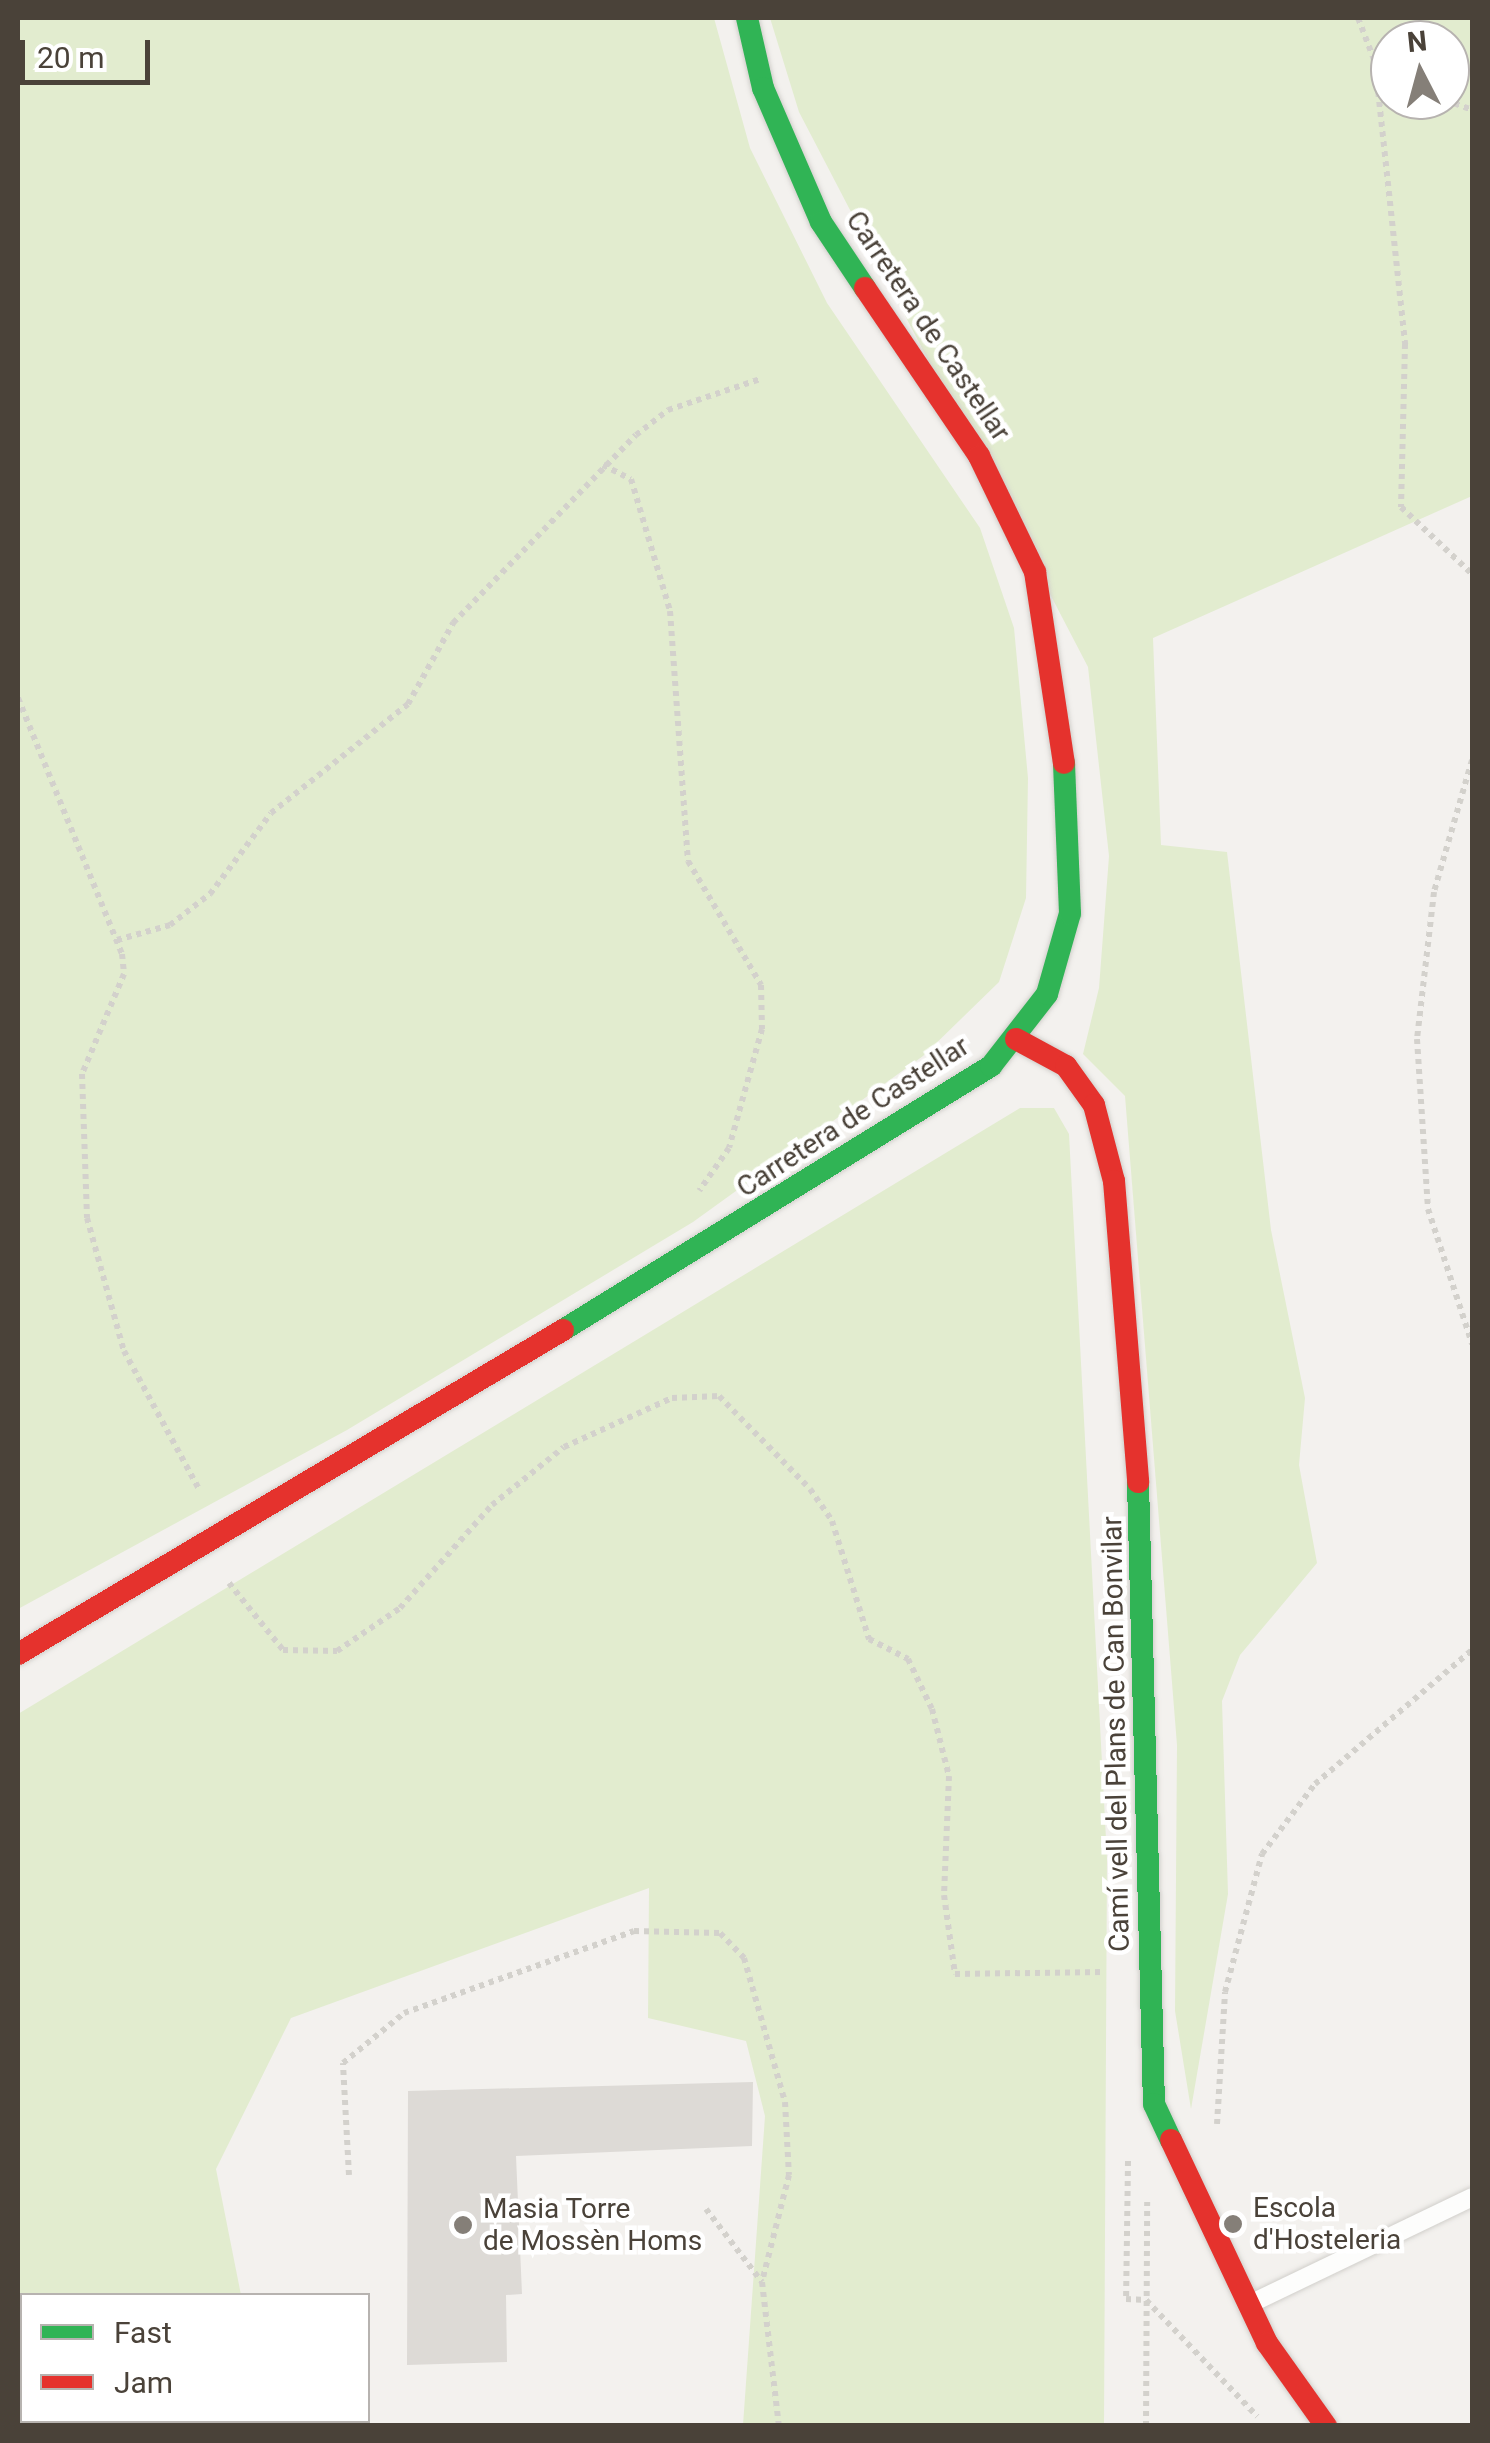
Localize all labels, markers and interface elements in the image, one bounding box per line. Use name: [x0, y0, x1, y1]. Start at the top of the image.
scale bar: [25, 20, 155, 82]
north arrow: [1370, 20, 1470, 120]
text: N: [1405, 24, 1429, 59]
text: 20 m: [37, 40, 104, 75]
street label: Carretera de Castellar: [839, 205, 1017, 447]
street label: Carretera de Castellar: [731, 1029, 975, 1205]
street label: Camí vell del Plans de Can Bonvilar: [1095, 1516, 1137, 1952]
place label: Escola d'Hosteleria: [1253, 2191, 1401, 2257]
place label: Masia Torre de Mossèn Homs: [483, 2192, 702, 2258]
marker: Escola d'Hosteleria: [1222, 2213, 1244, 2235]
marker: Masia Torre de Mossèn Homs: [452, 2214, 474, 2236]
legend: [20, 2293, 370, 2423]
text: Fast: [114, 2315, 172, 2350]
text: Jam: [114, 2365, 173, 2400]

